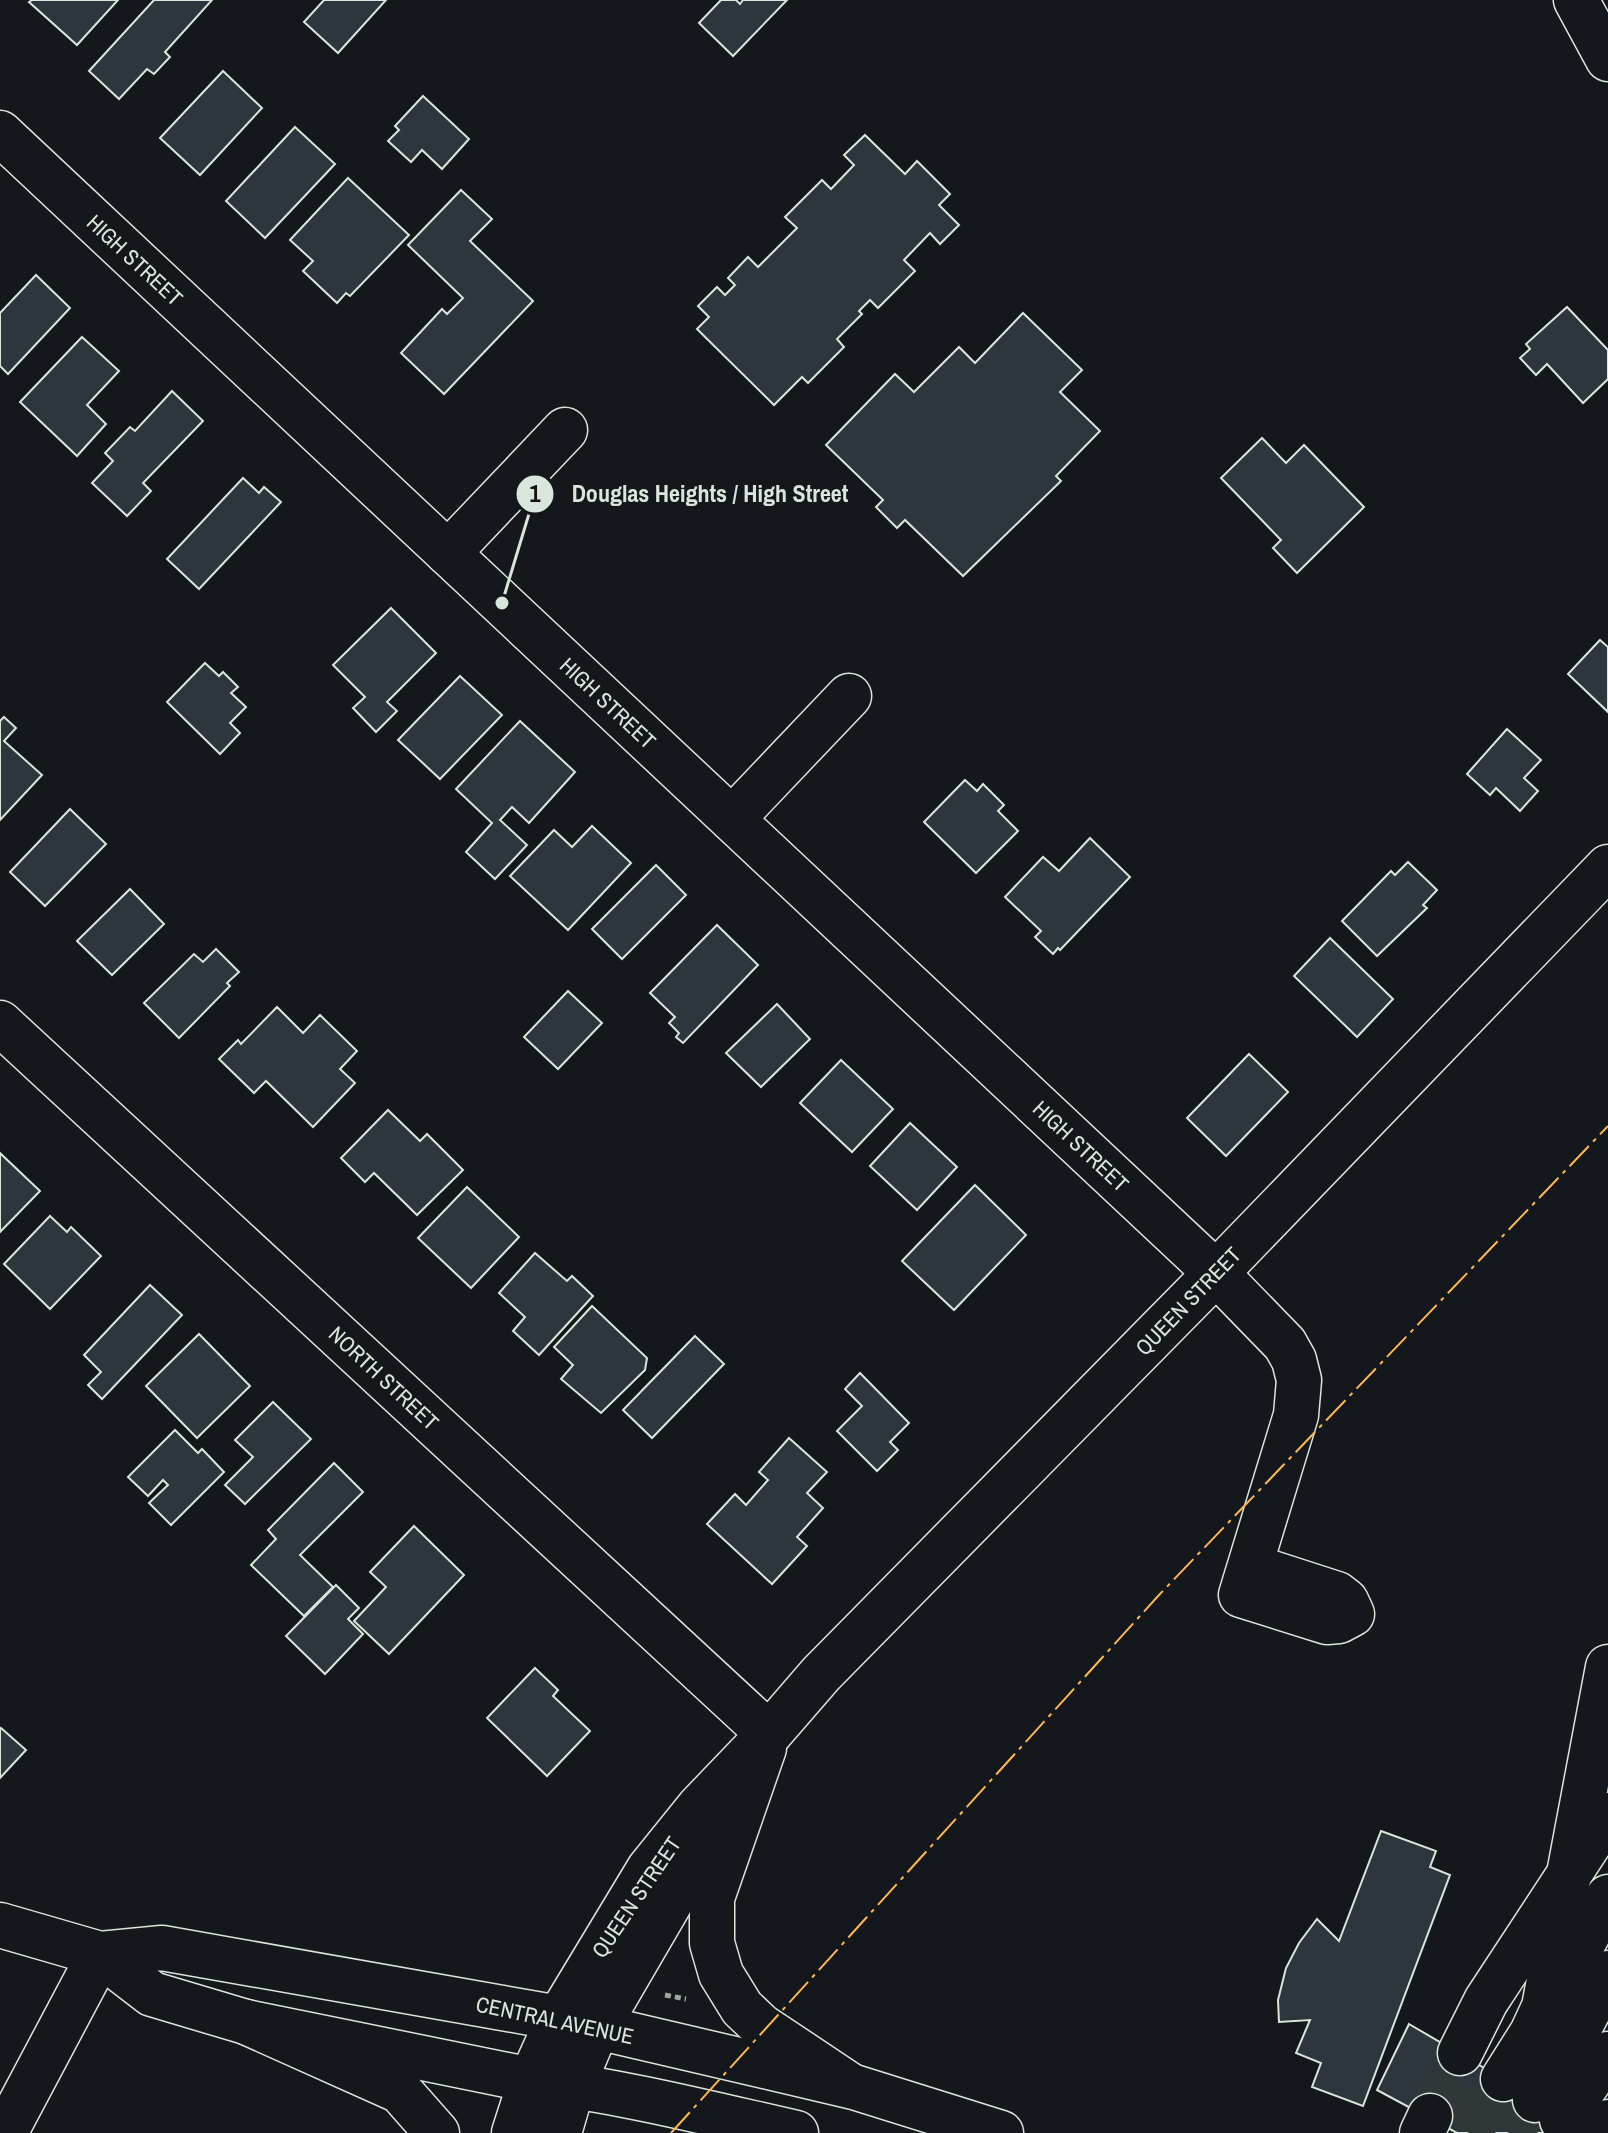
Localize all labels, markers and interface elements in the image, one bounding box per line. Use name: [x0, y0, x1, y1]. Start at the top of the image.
street label: HIGH STREET: [80, 208, 190, 312]
callout: Douglas Heights / High Street: [515, 470, 864, 518]
text: 1: [530, 477, 541, 509]
text: Douglas Heights / High Street: [572, 477, 849, 509]
street label: HIGH STREET: [553, 651, 663, 755]
street label: HIGH STREET: [1026, 1094, 1136, 1198]
street label: QUEEN STREET: [1128, 1240, 1248, 1362]
street label: NORTH STREET: [323, 1319, 445, 1437]
street label: QUEEN STREET: [584, 1830, 688, 1964]
street label: CENTRAL AVENUE: [473, 1989, 637, 2051]

